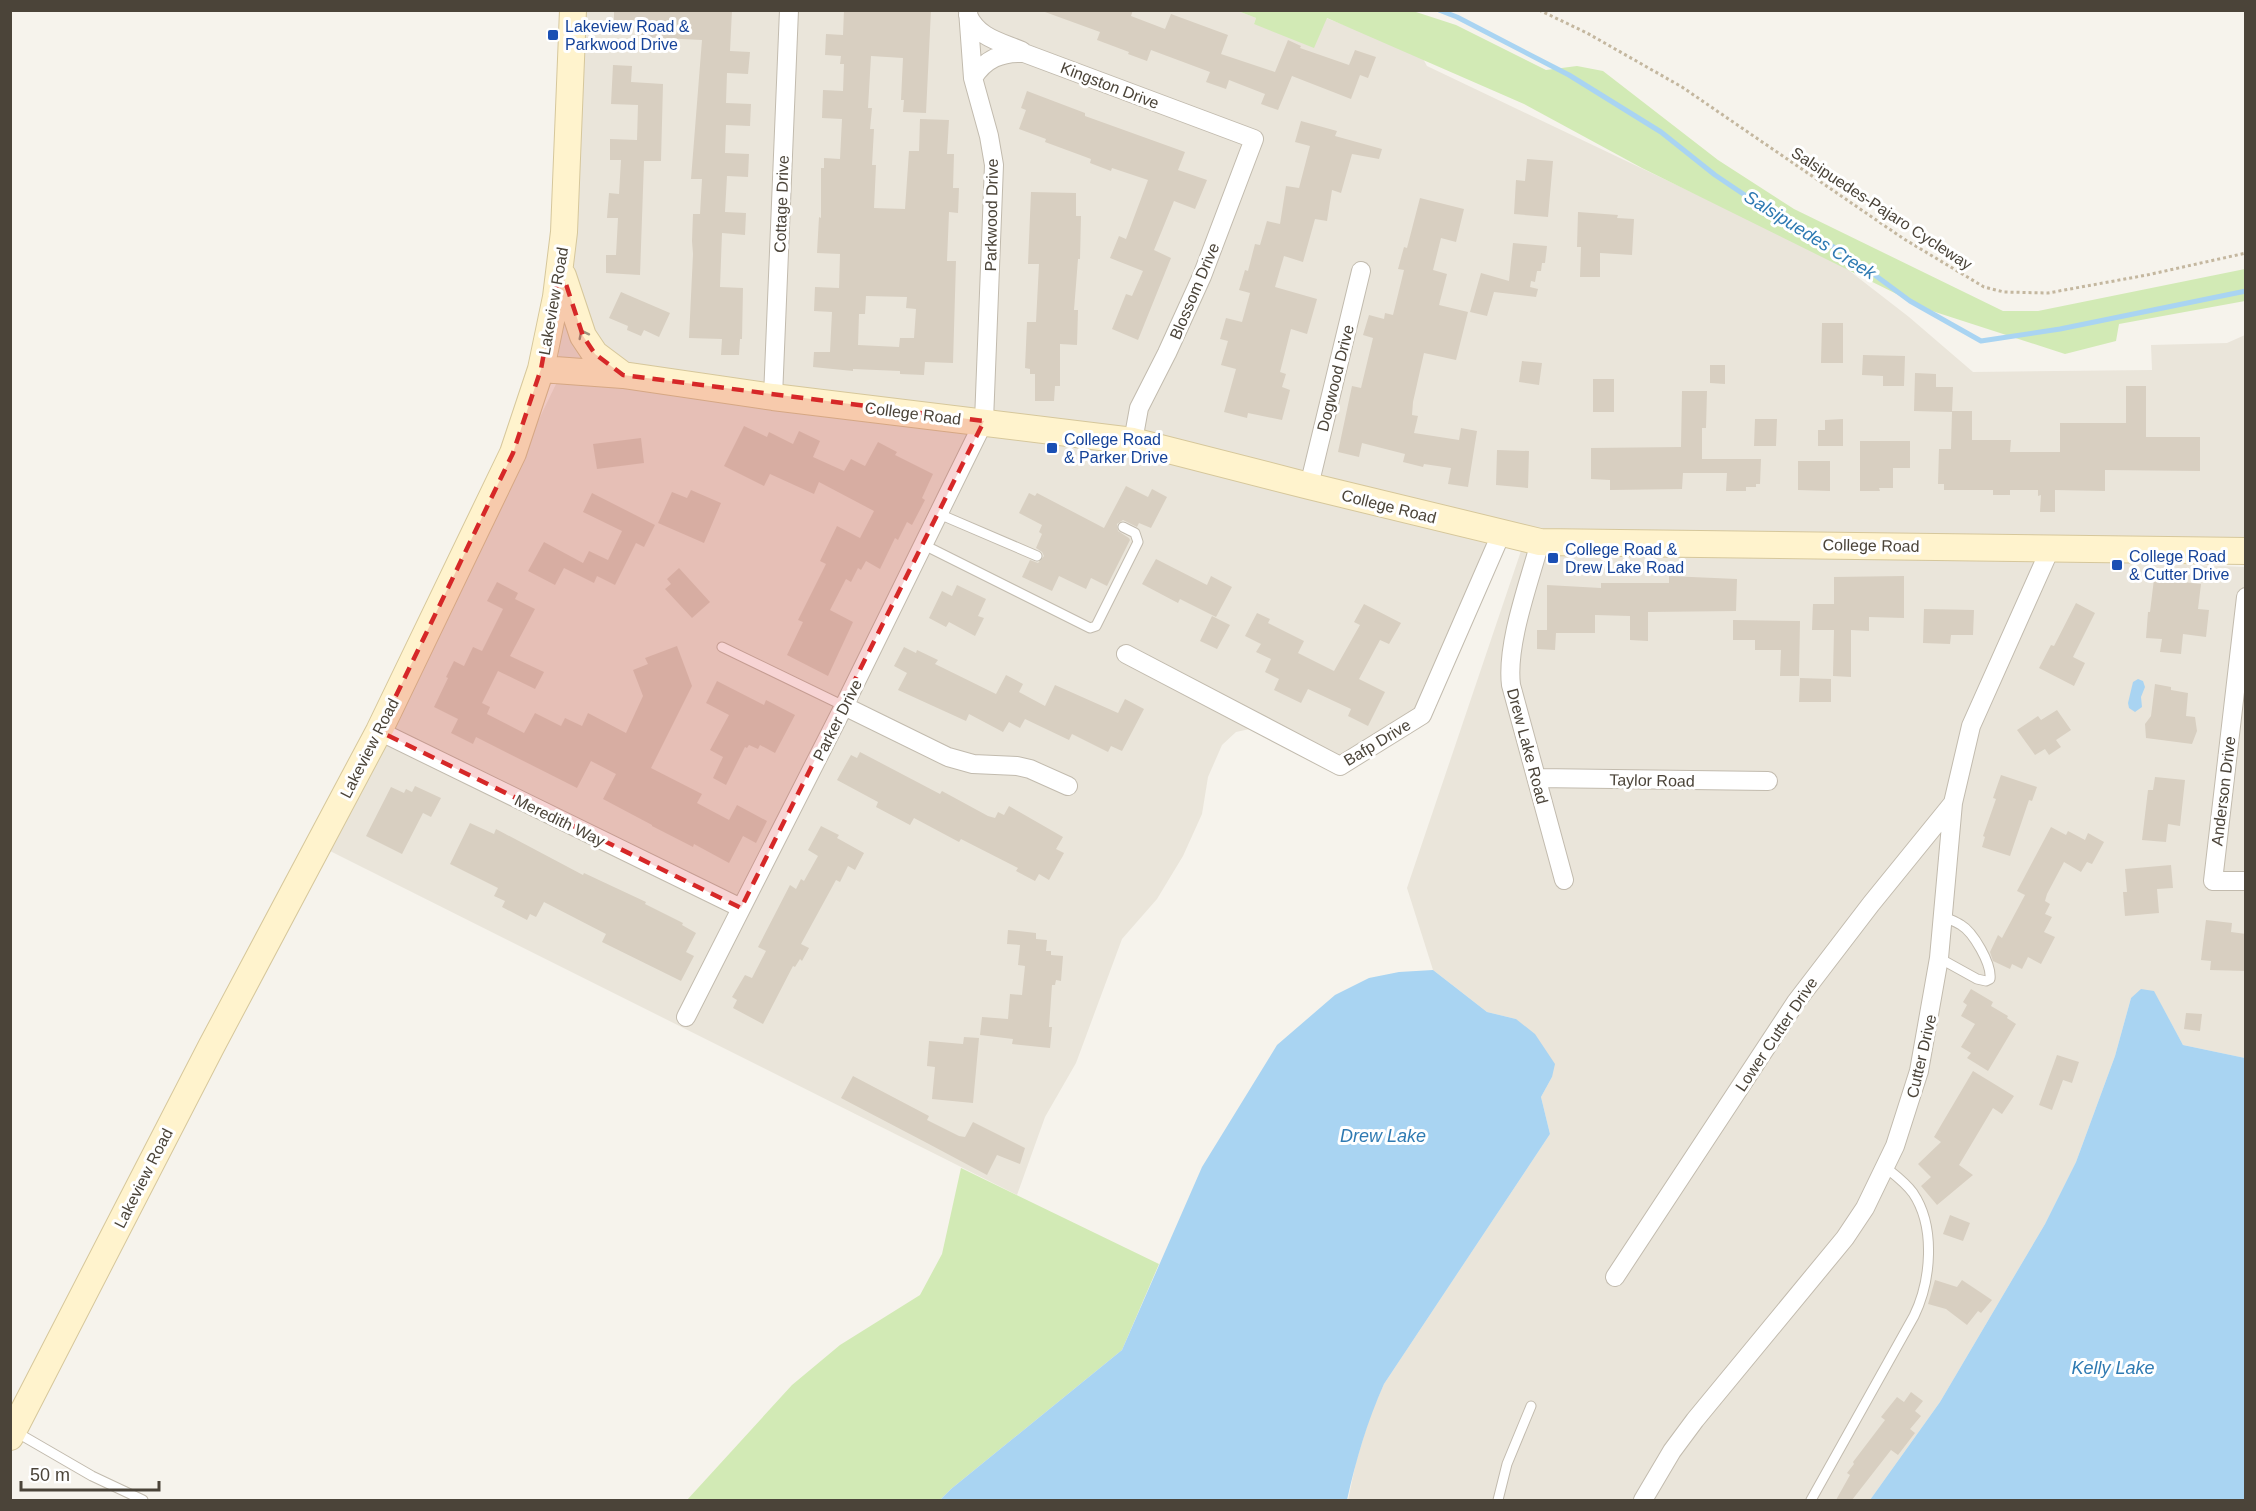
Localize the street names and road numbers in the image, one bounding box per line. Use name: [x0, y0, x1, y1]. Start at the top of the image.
street label: Kingston Drive: [1058, 59, 1162, 112]
street label: Salsipuedes-Pajaro Cycleway: [1788, 144, 1975, 273]
street label: Cottage Drive: [771, 155, 792, 253]
street label: Parkwood Drive: [982, 158, 1001, 272]
street label: Blossom Drive: [1166, 240, 1222, 342]
street label: Lakeview Road: [536, 246, 571, 356]
street label: Dogwood Drive: [1314, 323, 1357, 433]
street label: College Road: [864, 399, 962, 428]
street label: College Road: [1340, 487, 1438, 526]
street label: College Road: [1822, 536, 1920, 555]
street label: Parker Drive: [810, 677, 865, 764]
street label: Drew Lake Road: [1504, 686, 1551, 806]
street label: Lakeview Road: [337, 696, 402, 801]
street label: Bafp Drive: [1341, 716, 1414, 769]
street label: Anderson Drive: [2208, 735, 2239, 847]
street label: Taylor Road: [1609, 771, 1695, 790]
street label: Meredith Way: [512, 791, 608, 850]
street label: Lower Cutter Drive: [1732, 974, 1821, 1094]
street label: Cutter Drive: [1904, 1013, 1939, 1100]
street label: Lakeview Road: [111, 1126, 176, 1231]

